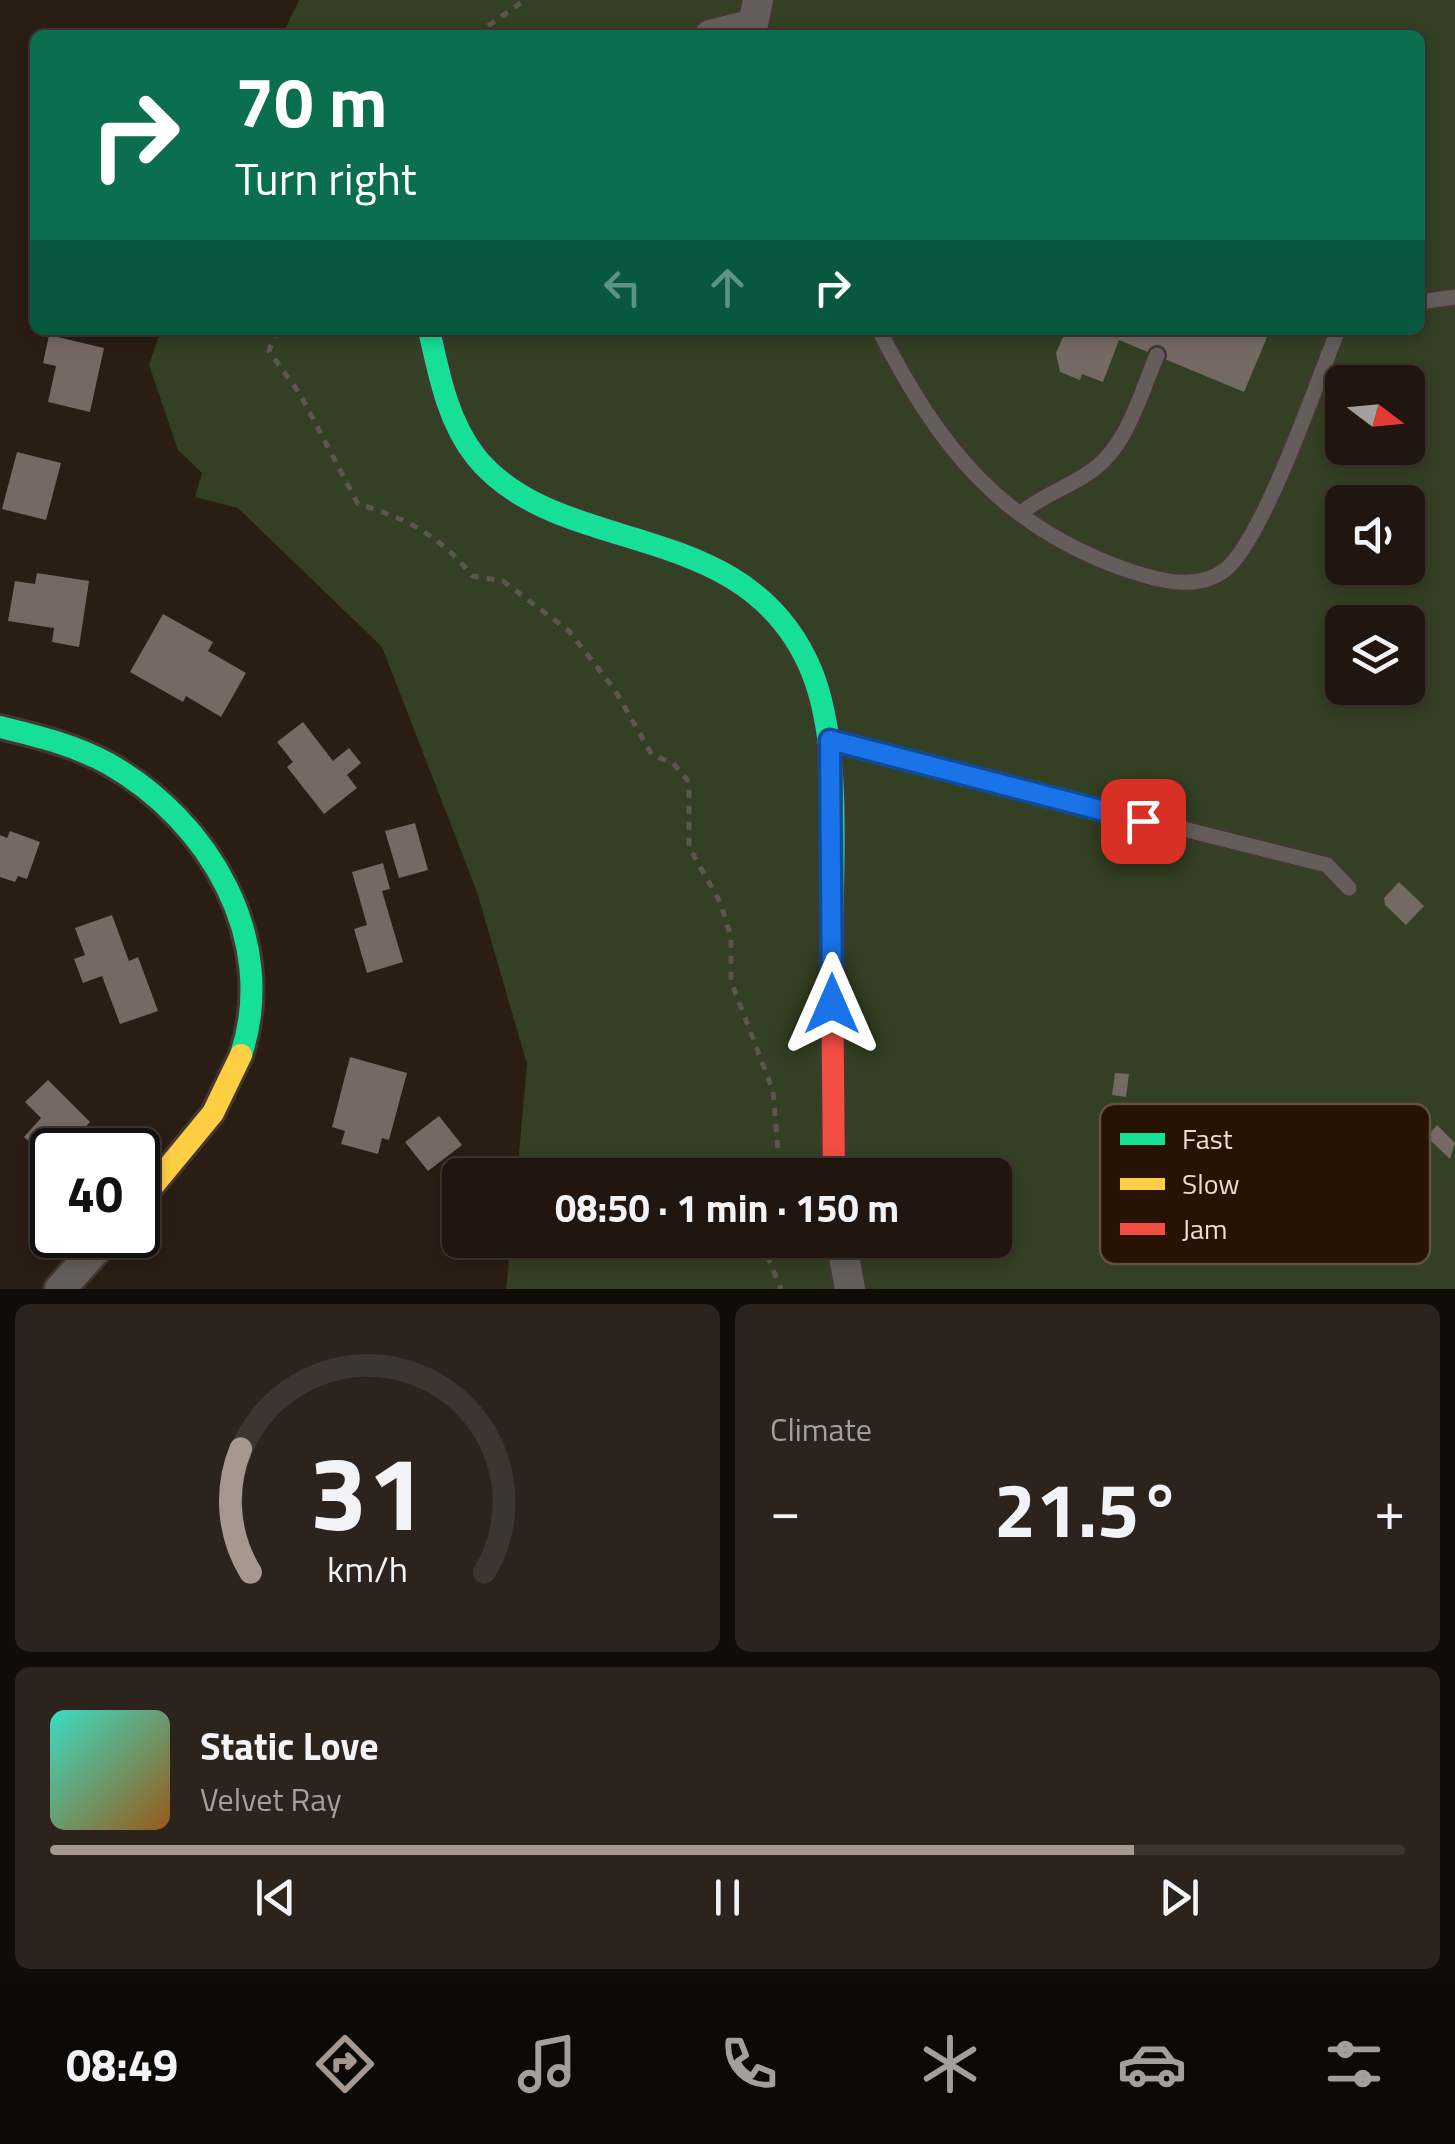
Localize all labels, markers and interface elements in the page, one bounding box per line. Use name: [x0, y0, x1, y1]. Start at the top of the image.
text: 70 m: [235, 48, 388, 154]
icon: right: [70, 70, 200, 200]
text: Turn right: [235, 144, 417, 212]
icon: left: [595, 260, 650, 315]
icon: ahead: [700, 260, 755, 315]
icon: right: [805, 260, 860, 315]
north arrow: [1325, 365, 1425, 465]
map controls: [1325, 365, 1425, 705]
button: sound: [1325, 485, 1425, 585]
button: layers: [1325, 605, 1425, 705]
pin: [1101, 779, 1186, 864]
icon: arrive: [1116, 794, 1171, 849]
position arrow: [780, 952, 884, 1056]
legend: [1100, 1104, 1430, 1264]
text: Fast: [1182, 1117, 1233, 1160]
speed limit sign: 40: [30, 1128, 160, 1258]
text: Slow: [1182, 1162, 1240, 1205]
text: 08:50 · 1 min · 150 m: [555, 1179, 899, 1237]
text: Jam: [1182, 1207, 1228, 1250]
text: Climate: [770, 1405, 872, 1453]
text: 31: [309, 1412, 426, 1570]
text: 21.5°: [994, 1452, 1181, 1566]
text: −: [770, 1468, 801, 1551]
text: +: [1374, 1468, 1405, 1551]
text: km/h: [327, 1541, 408, 1596]
text: Static Love: [200, 1717, 379, 1775]
text: Velvet Ray: [200, 1775, 342, 1823]
icon: previous: [248, 1870, 303, 1925]
icon: pause: [700, 1870, 755, 1925]
icon: next: [1152, 1870, 1207, 1925]
icon: directions: [310, 2029, 380, 2099]
icon: music: [512, 2029, 582, 2099]
icon: phone: [714, 2029, 784, 2099]
icon: climate: [915, 2029, 985, 2099]
icon: car: [1117, 2029, 1187, 2099]
icon: filters: [1319, 2029, 1389, 2099]
text: 08:49: [66, 2030, 178, 2098]

